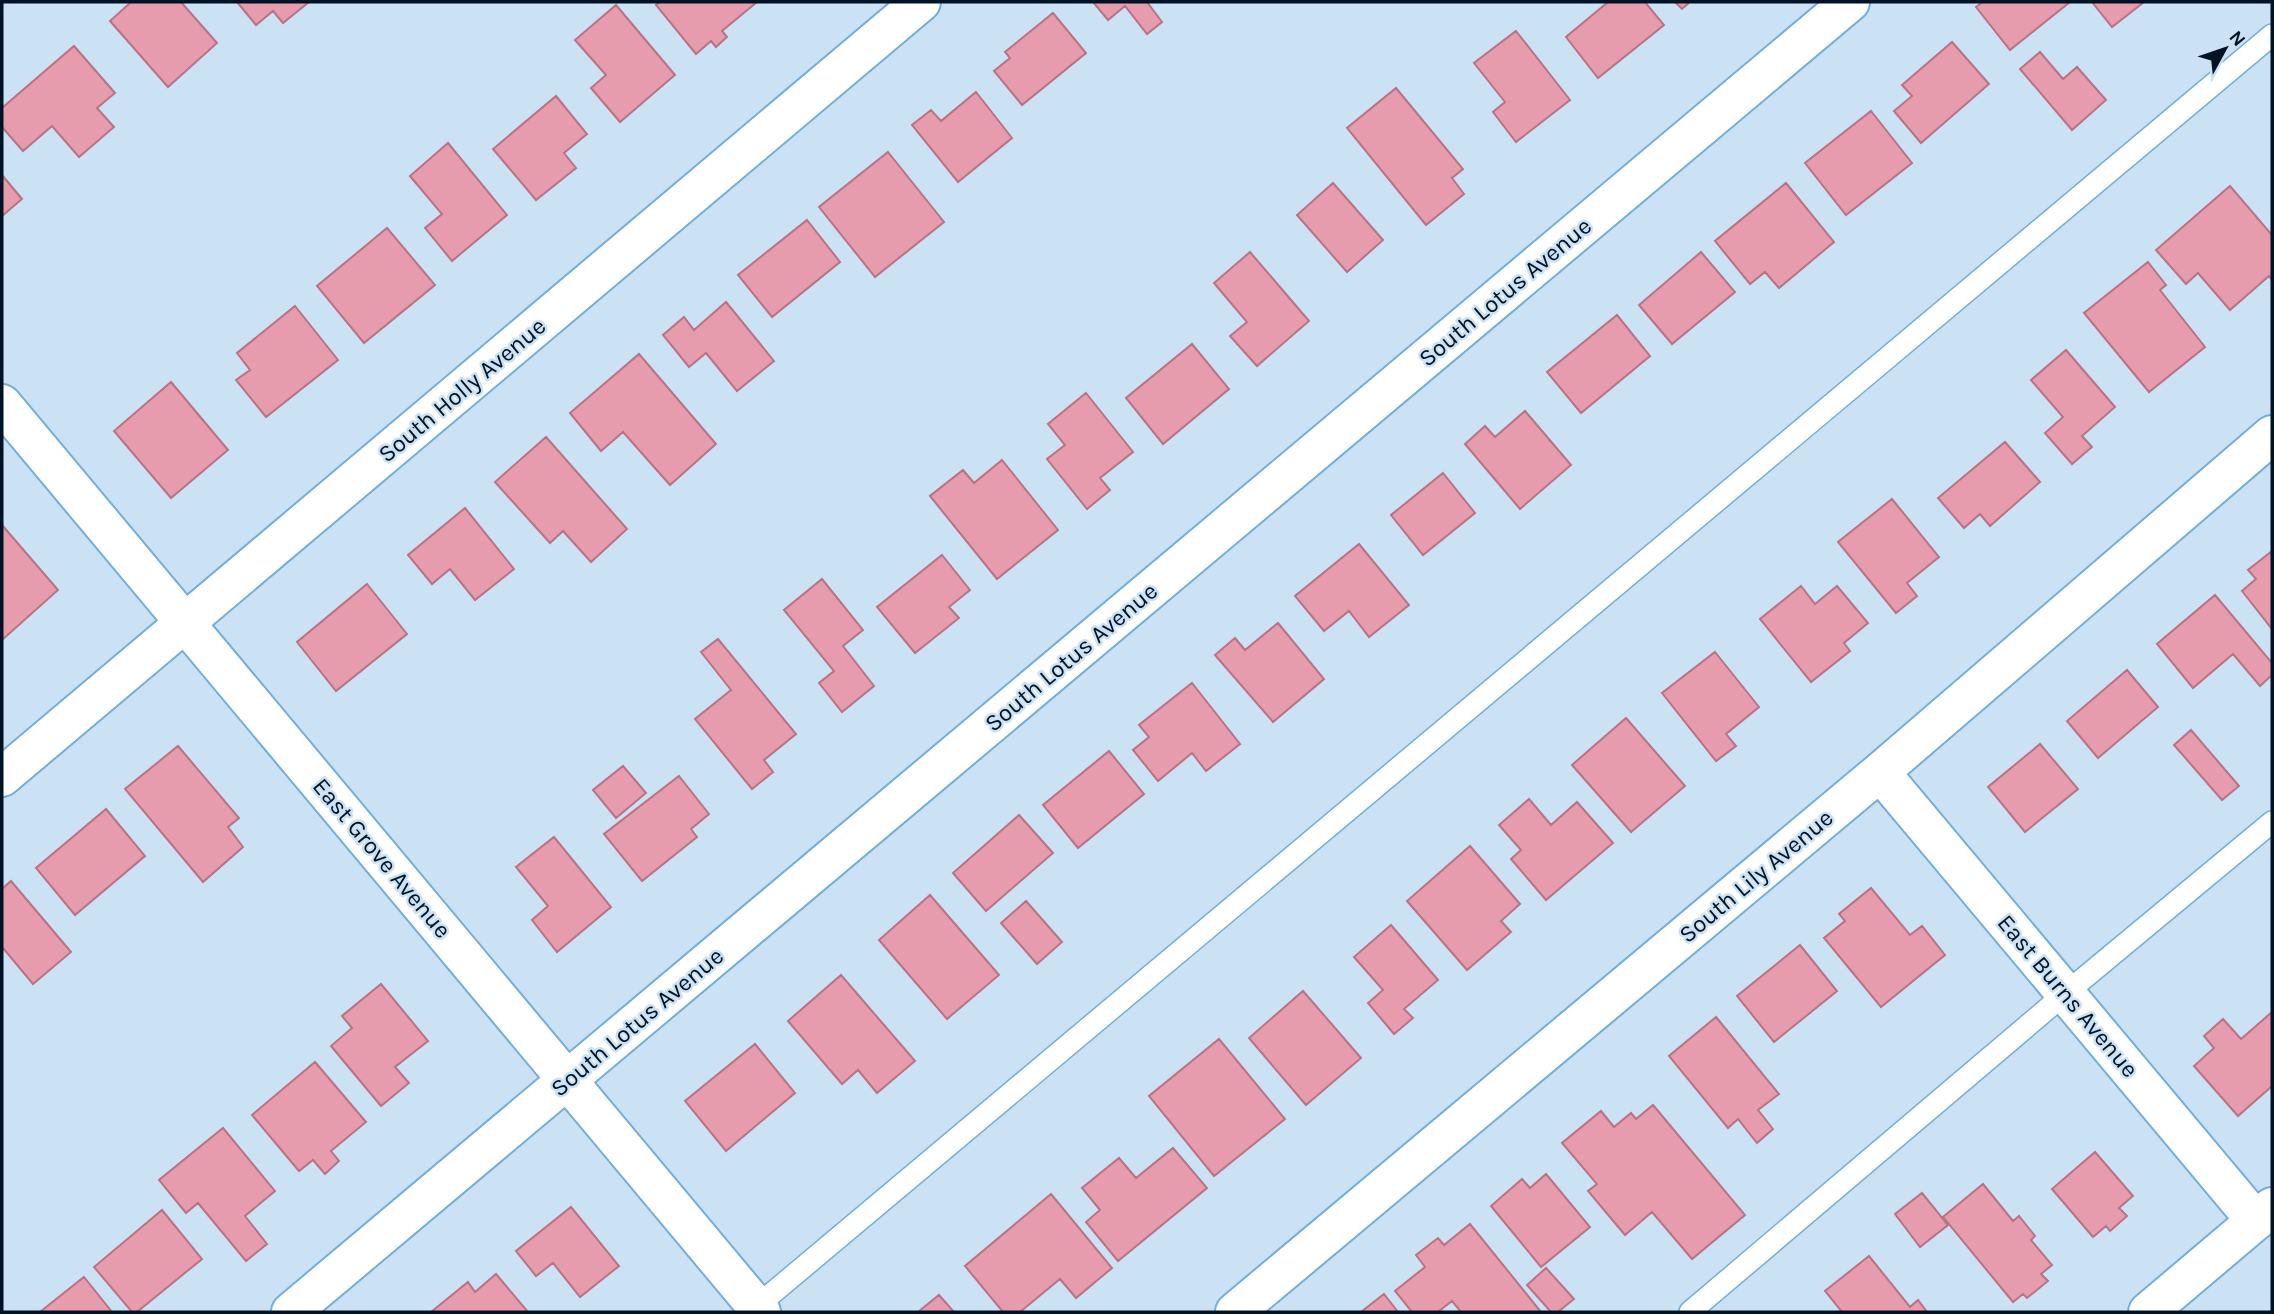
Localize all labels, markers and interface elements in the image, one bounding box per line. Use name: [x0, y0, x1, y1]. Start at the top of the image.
north arrow: [2190, 14, 2260, 84]
text: N: [2224, 26, 2250, 51]
street label: South Lotus Avenue: [1413, 212, 1597, 372]
street label: South Holly Avenue: [373, 312, 551, 468]
street label: South Lotus Avenue: [979, 577, 1163, 737]
street label: East Grove Avenue: [307, 772, 457, 944]
street label: South Lily Avenue: [1673, 803, 1839, 949]
street label: East Burns Avenue: [1992, 909, 2144, 1083]
street label: South Lotus Avenue: [545, 942, 729, 1102]

